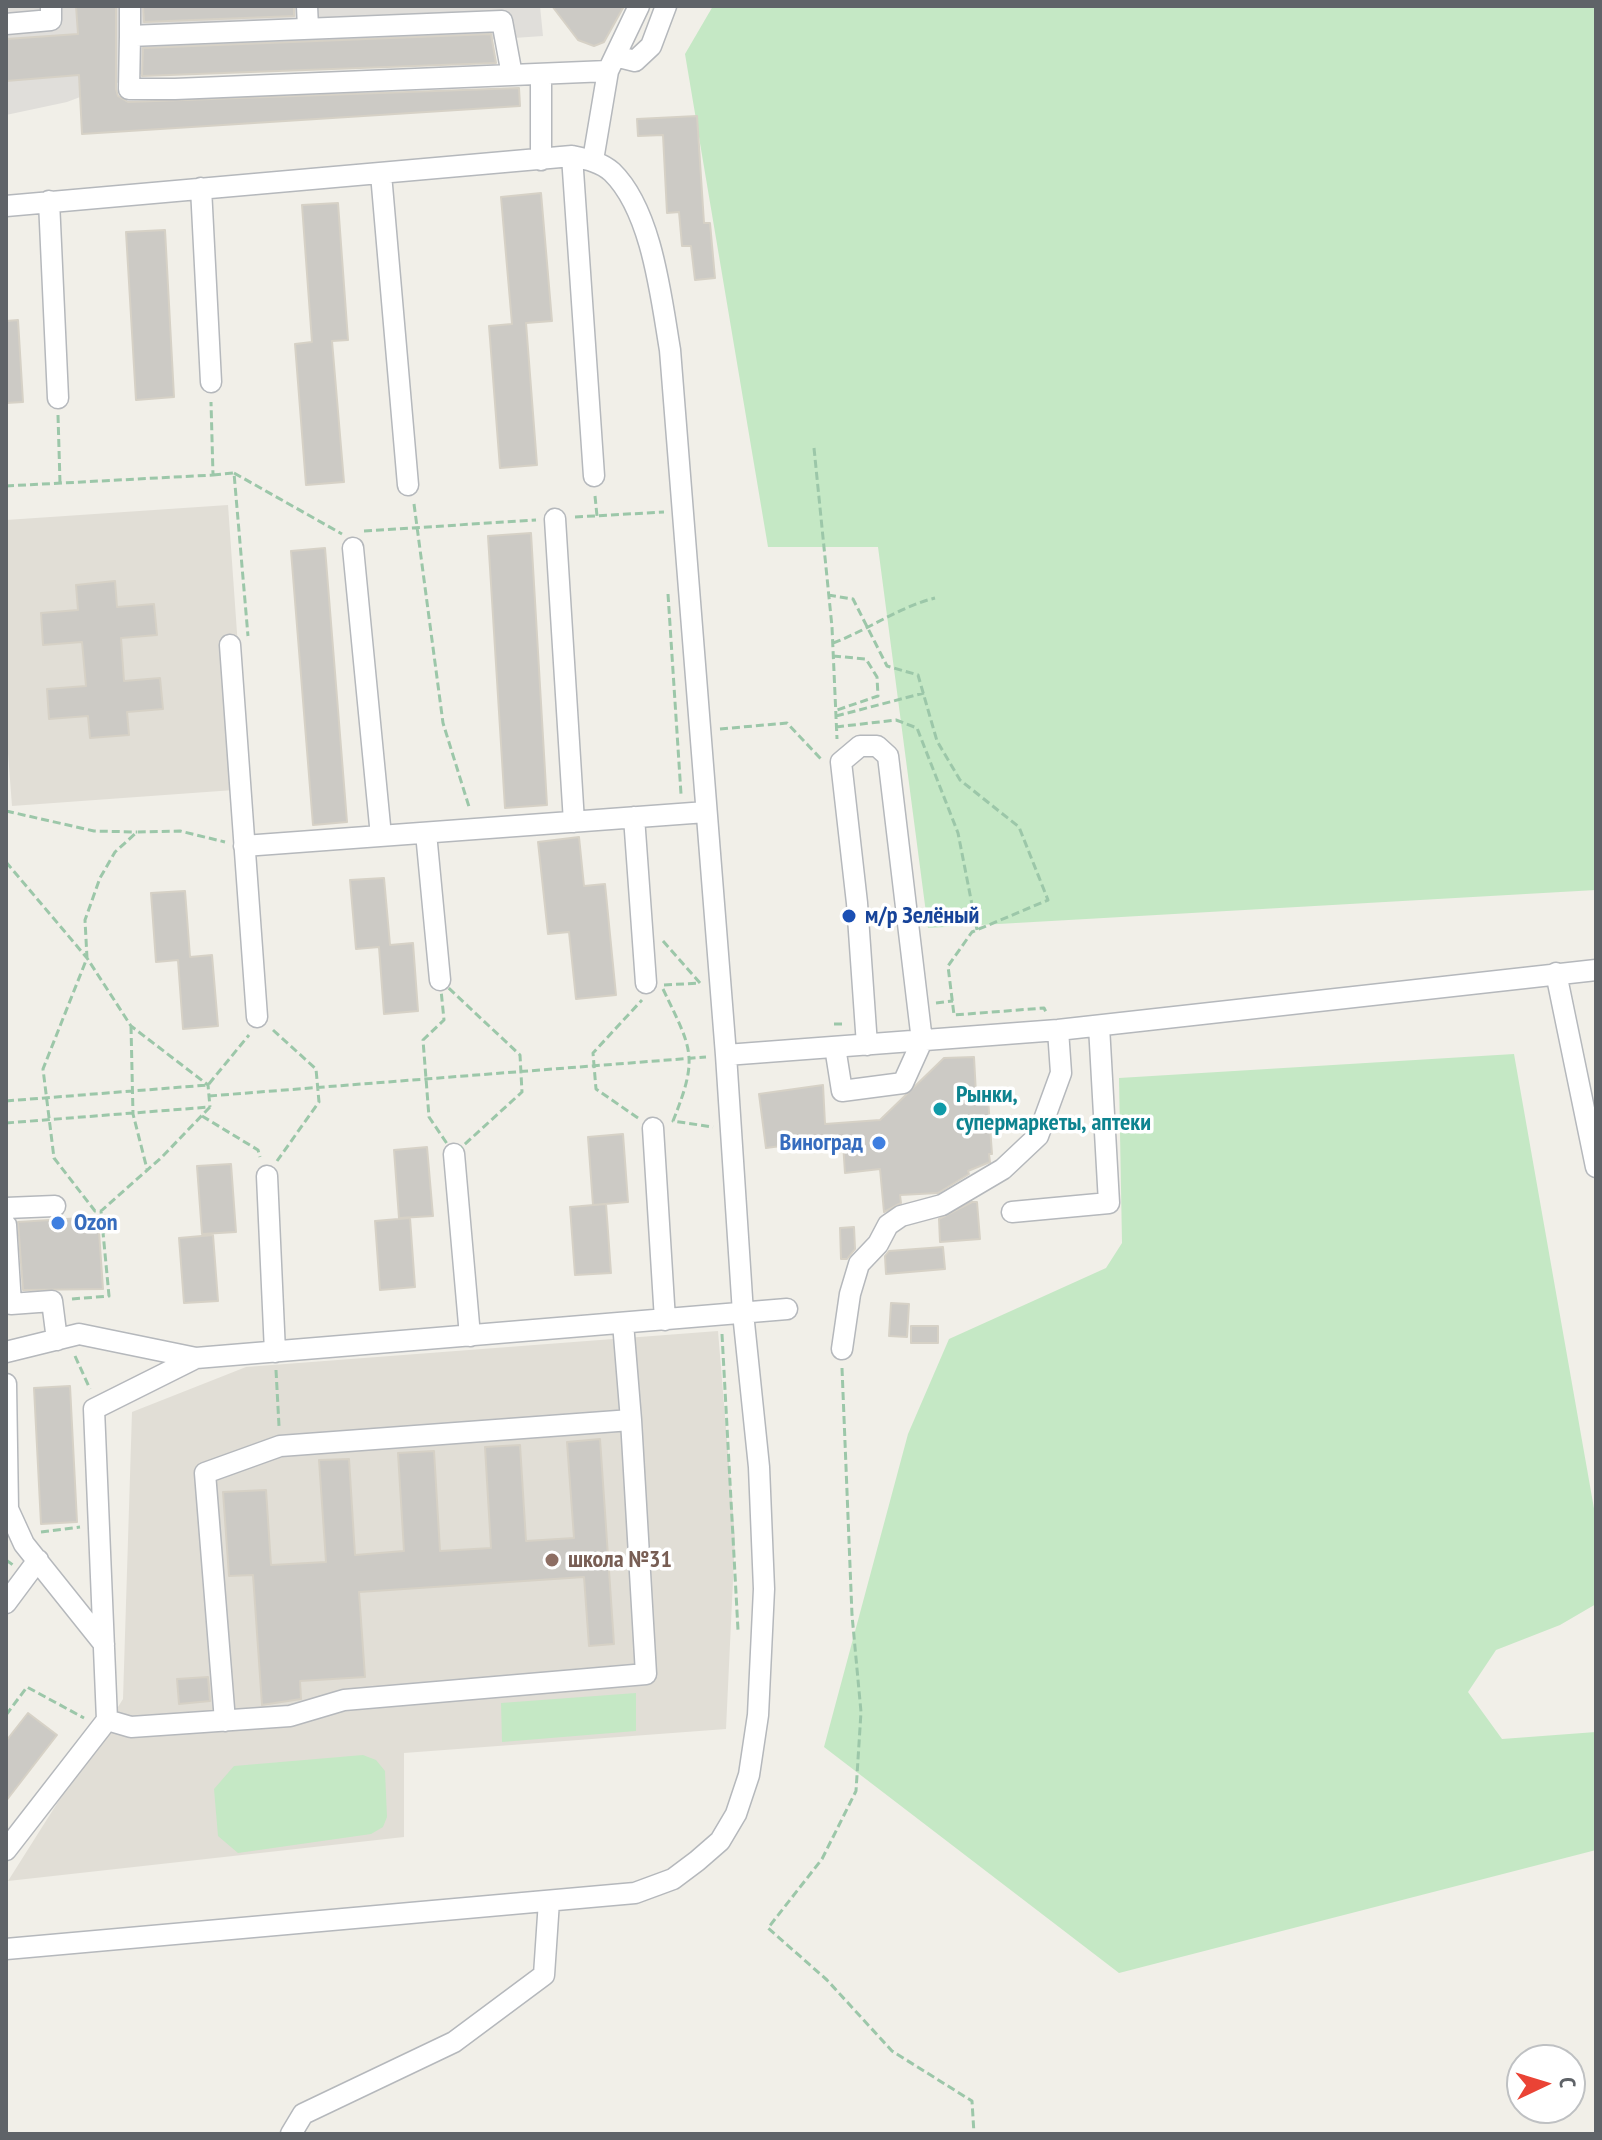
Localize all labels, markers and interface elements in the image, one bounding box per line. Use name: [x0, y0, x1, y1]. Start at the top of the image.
place label: м/р Зелёный: [865, 902, 979, 930]
marker: м/р Зелёный: [840, 907, 858, 925]
place label: Рынки, супермаркеты, аптеки: [956, 1081, 1151, 1137]
marker: Рынки, супермаркеты, аптеки: [931, 1100, 949, 1118]
place label: Виноград: [780, 1129, 863, 1157]
marker: Виноград: [870, 1134, 888, 1152]
place label: Ozon: [74, 1209, 117, 1237]
marker: Ozon: [49, 1214, 67, 1232]
place label: школа №31: [568, 1546, 672, 1574]
marker: школа №31: [543, 1551, 561, 1569]
north arrow: [1506, 2044, 1586, 2124]
text: С: [1554, 2076, 1582, 2088]

